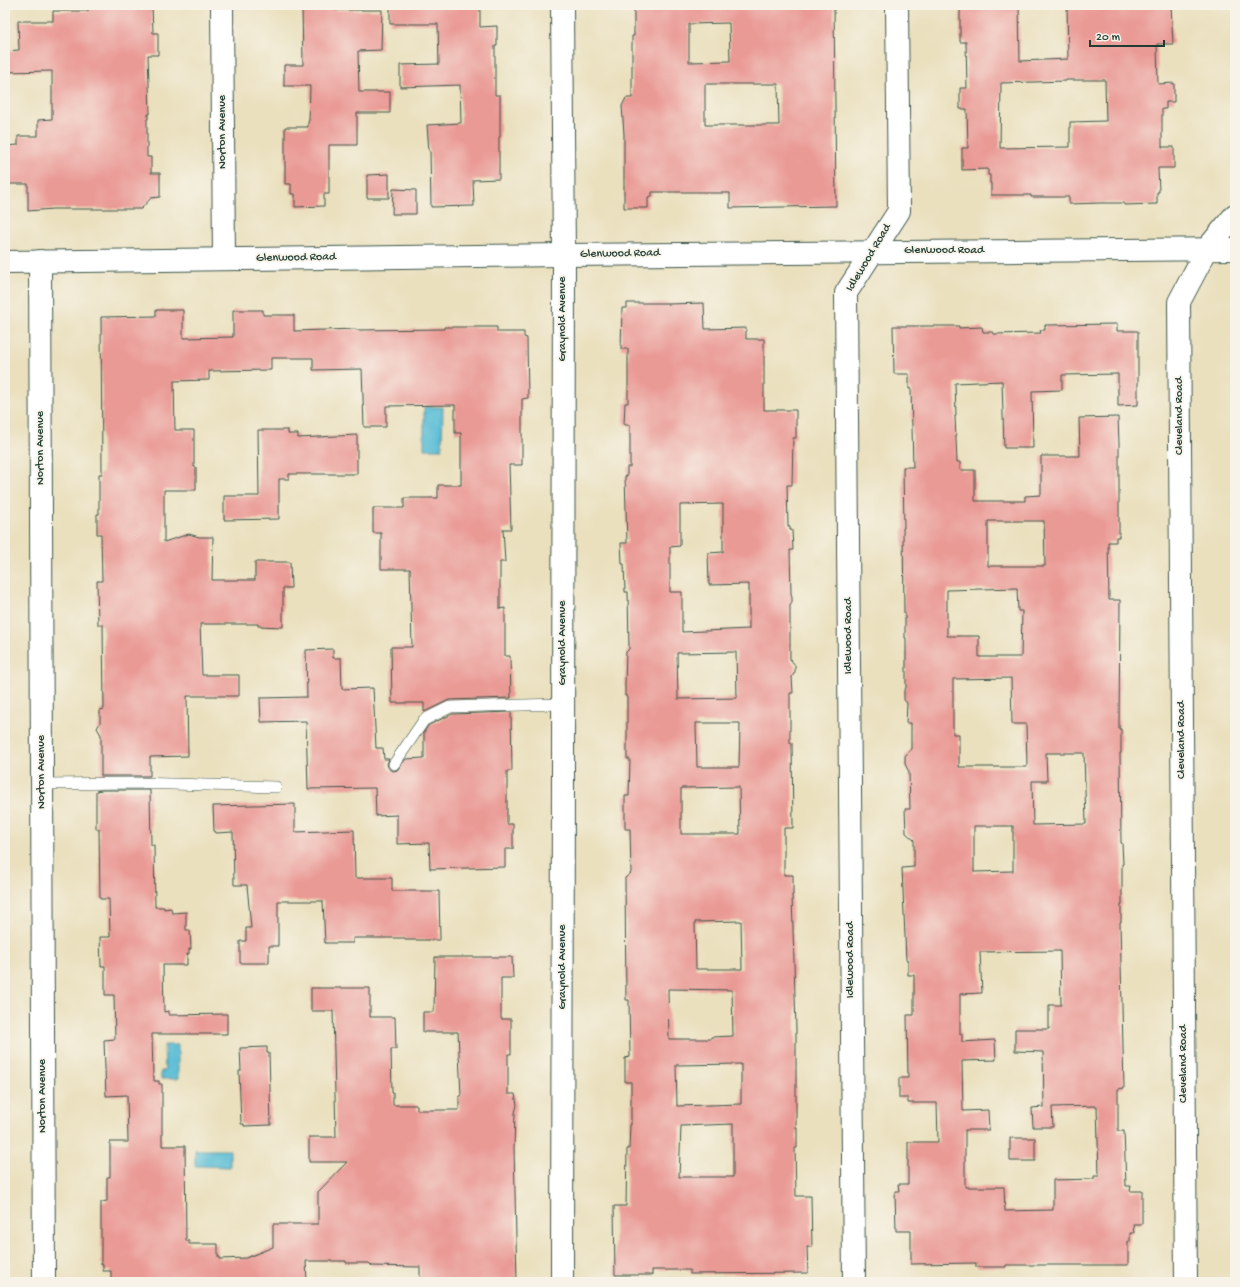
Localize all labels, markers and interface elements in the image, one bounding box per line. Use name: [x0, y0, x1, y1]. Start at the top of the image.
scale bar: [1090, 22, 1164, 48]
text: 20 m: [1096, 31, 1121, 45]
street label: Norton Avenue: [216, 94, 230, 169]
street label: Idlewood Road: [843, 221, 895, 294]
street label: Glenwood Road: [904, 244, 985, 258]
street label: Glenwood Road: [580, 246, 661, 262]
street label: Glenwood Road: [256, 250, 337, 266]
street label: Graynold Avenue: [556, 276, 570, 361]
street label: Cleveland Road: [1173, 376, 1187, 455]
street label: Norton Avenue: [34, 410, 48, 485]
street label: Idlewood Road: [842, 597, 856, 674]
street label: Graynold Avenue: [556, 600, 570, 685]
street label: Cleveland Road: [1175, 700, 1189, 779]
street label: Norton Avenue: [35, 734, 49, 809]
street label: Idlewood Road: [844, 921, 858, 998]
street label: Graynold Avenue: [556, 924, 570, 1009]
street label: Cleveland Road: [1177, 1024, 1191, 1103]
street label: Norton Avenue: [36, 1058, 50, 1133]

